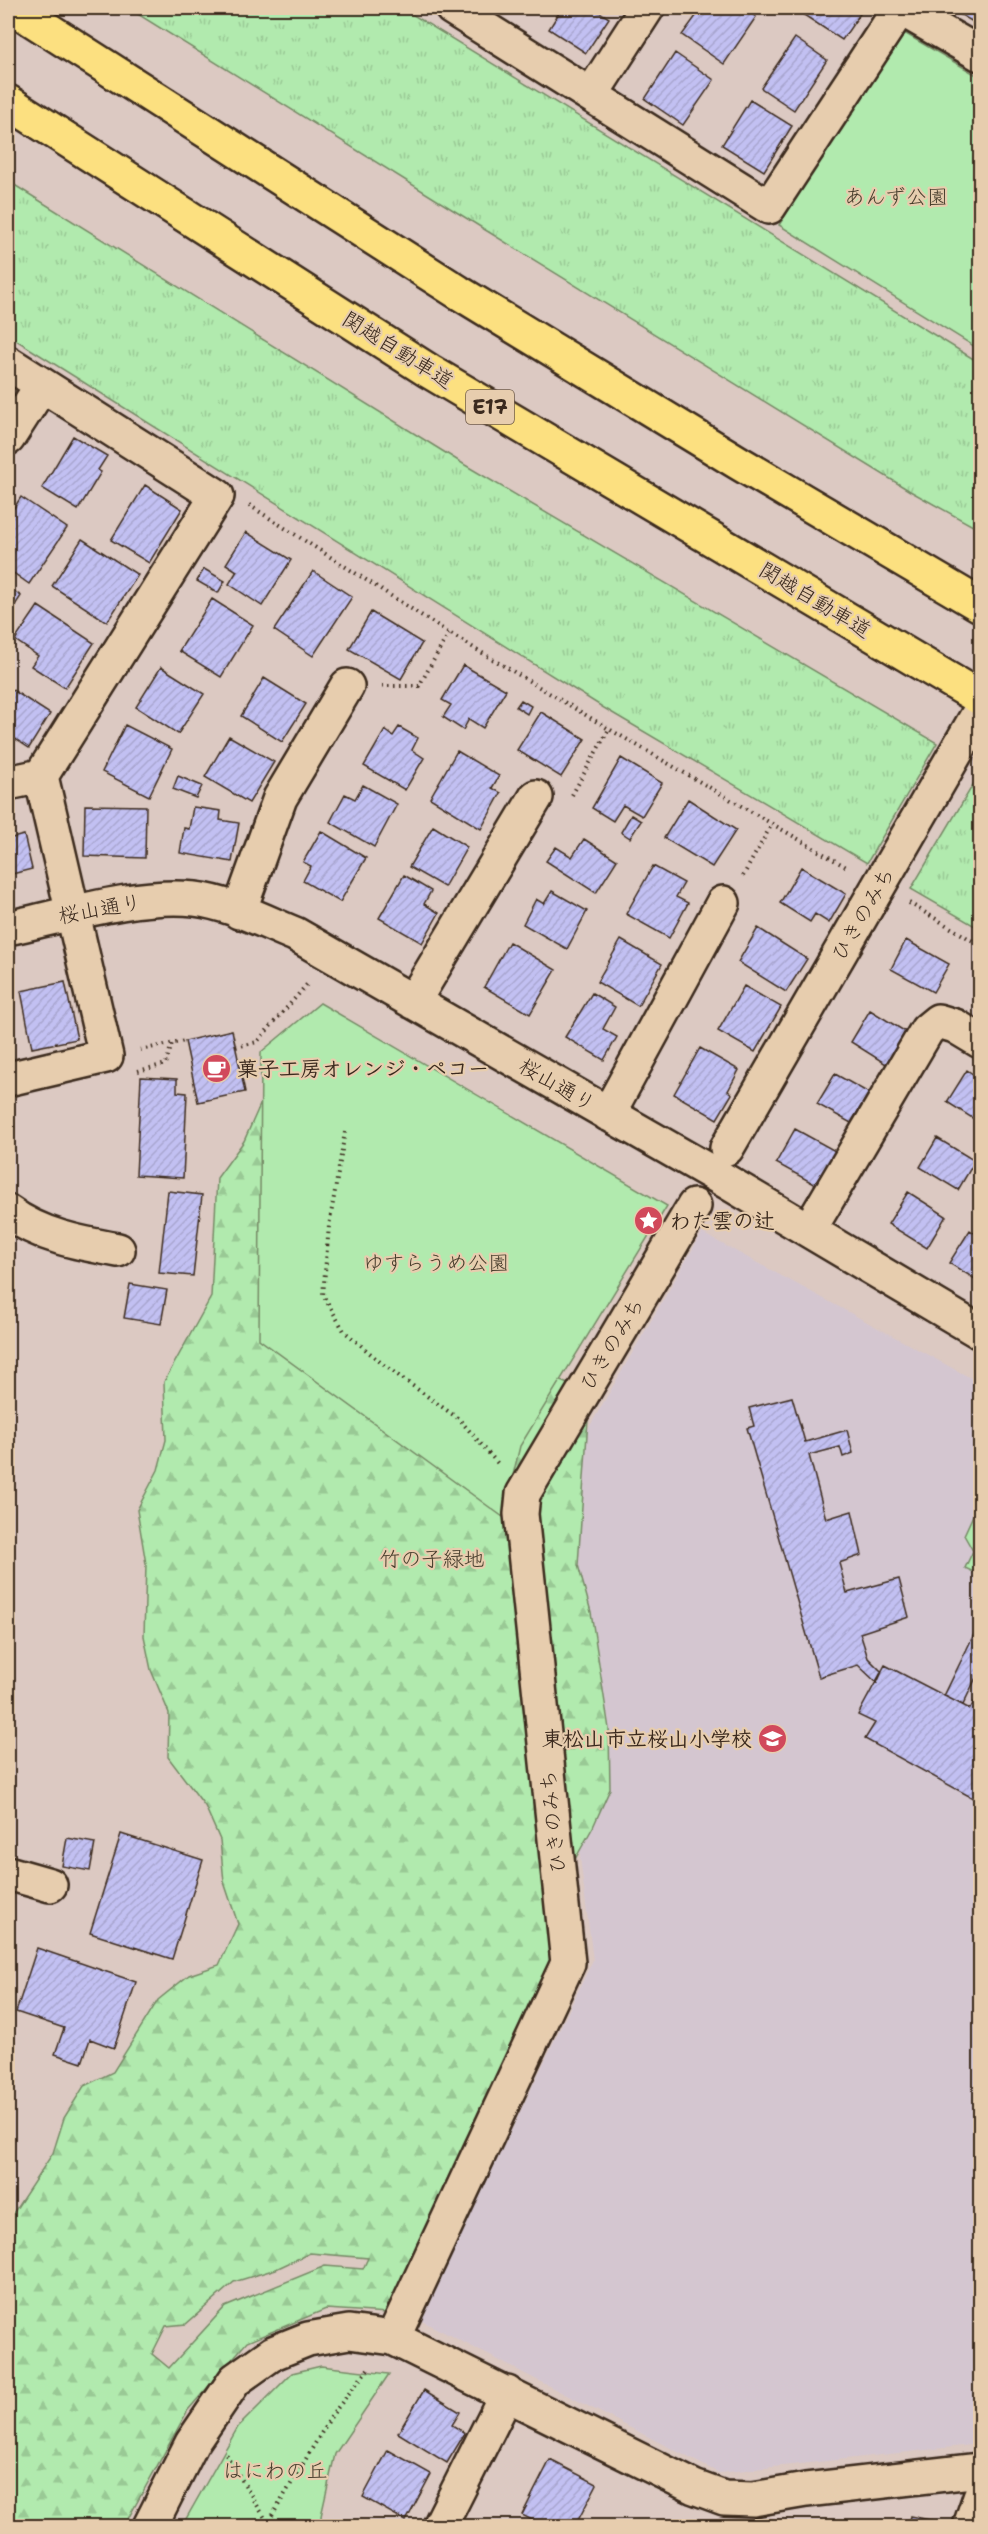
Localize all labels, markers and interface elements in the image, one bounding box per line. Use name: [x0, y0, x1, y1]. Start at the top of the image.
park label: あんず公園: [844, 183, 948, 211]
street label: 関越自動車道: [337, 305, 459, 395]
road number: E17: [466, 390, 514, 424]
street label: 関越自動車道: [754, 556, 876, 644]
street label: ひきのみち: [825, 862, 901, 966]
street label: 桜山通り: [56, 888, 144, 930]
street label: 桜山通り: [514, 1052, 600, 1118]
cafe icon: 菓子工房オレンジ・ペコー: [200, 1053, 232, 1085]
place label: 菓子工房オレンジ・ペコー: [237, 1055, 489, 1083]
place icon: わた雲の辻: [633, 1205, 665, 1237]
place label: わた雲の辻: [670, 1207, 775, 1235]
park label: ゆすらうめ公園: [363, 1249, 509, 1277]
street label: ひきのみち: [573, 1292, 651, 1396]
park label: 竹の子緑地: [380, 1545, 485, 1573]
school or university icon: 東松山市立桜山小学校: [757, 1723, 789, 1755]
place label: 東松山市立桜山小学校: [542, 1725, 752, 1753]
street label: ひきのみち: [534, 1769, 572, 1875]
park label: はにわの丘: [223, 2457, 328, 2485]

